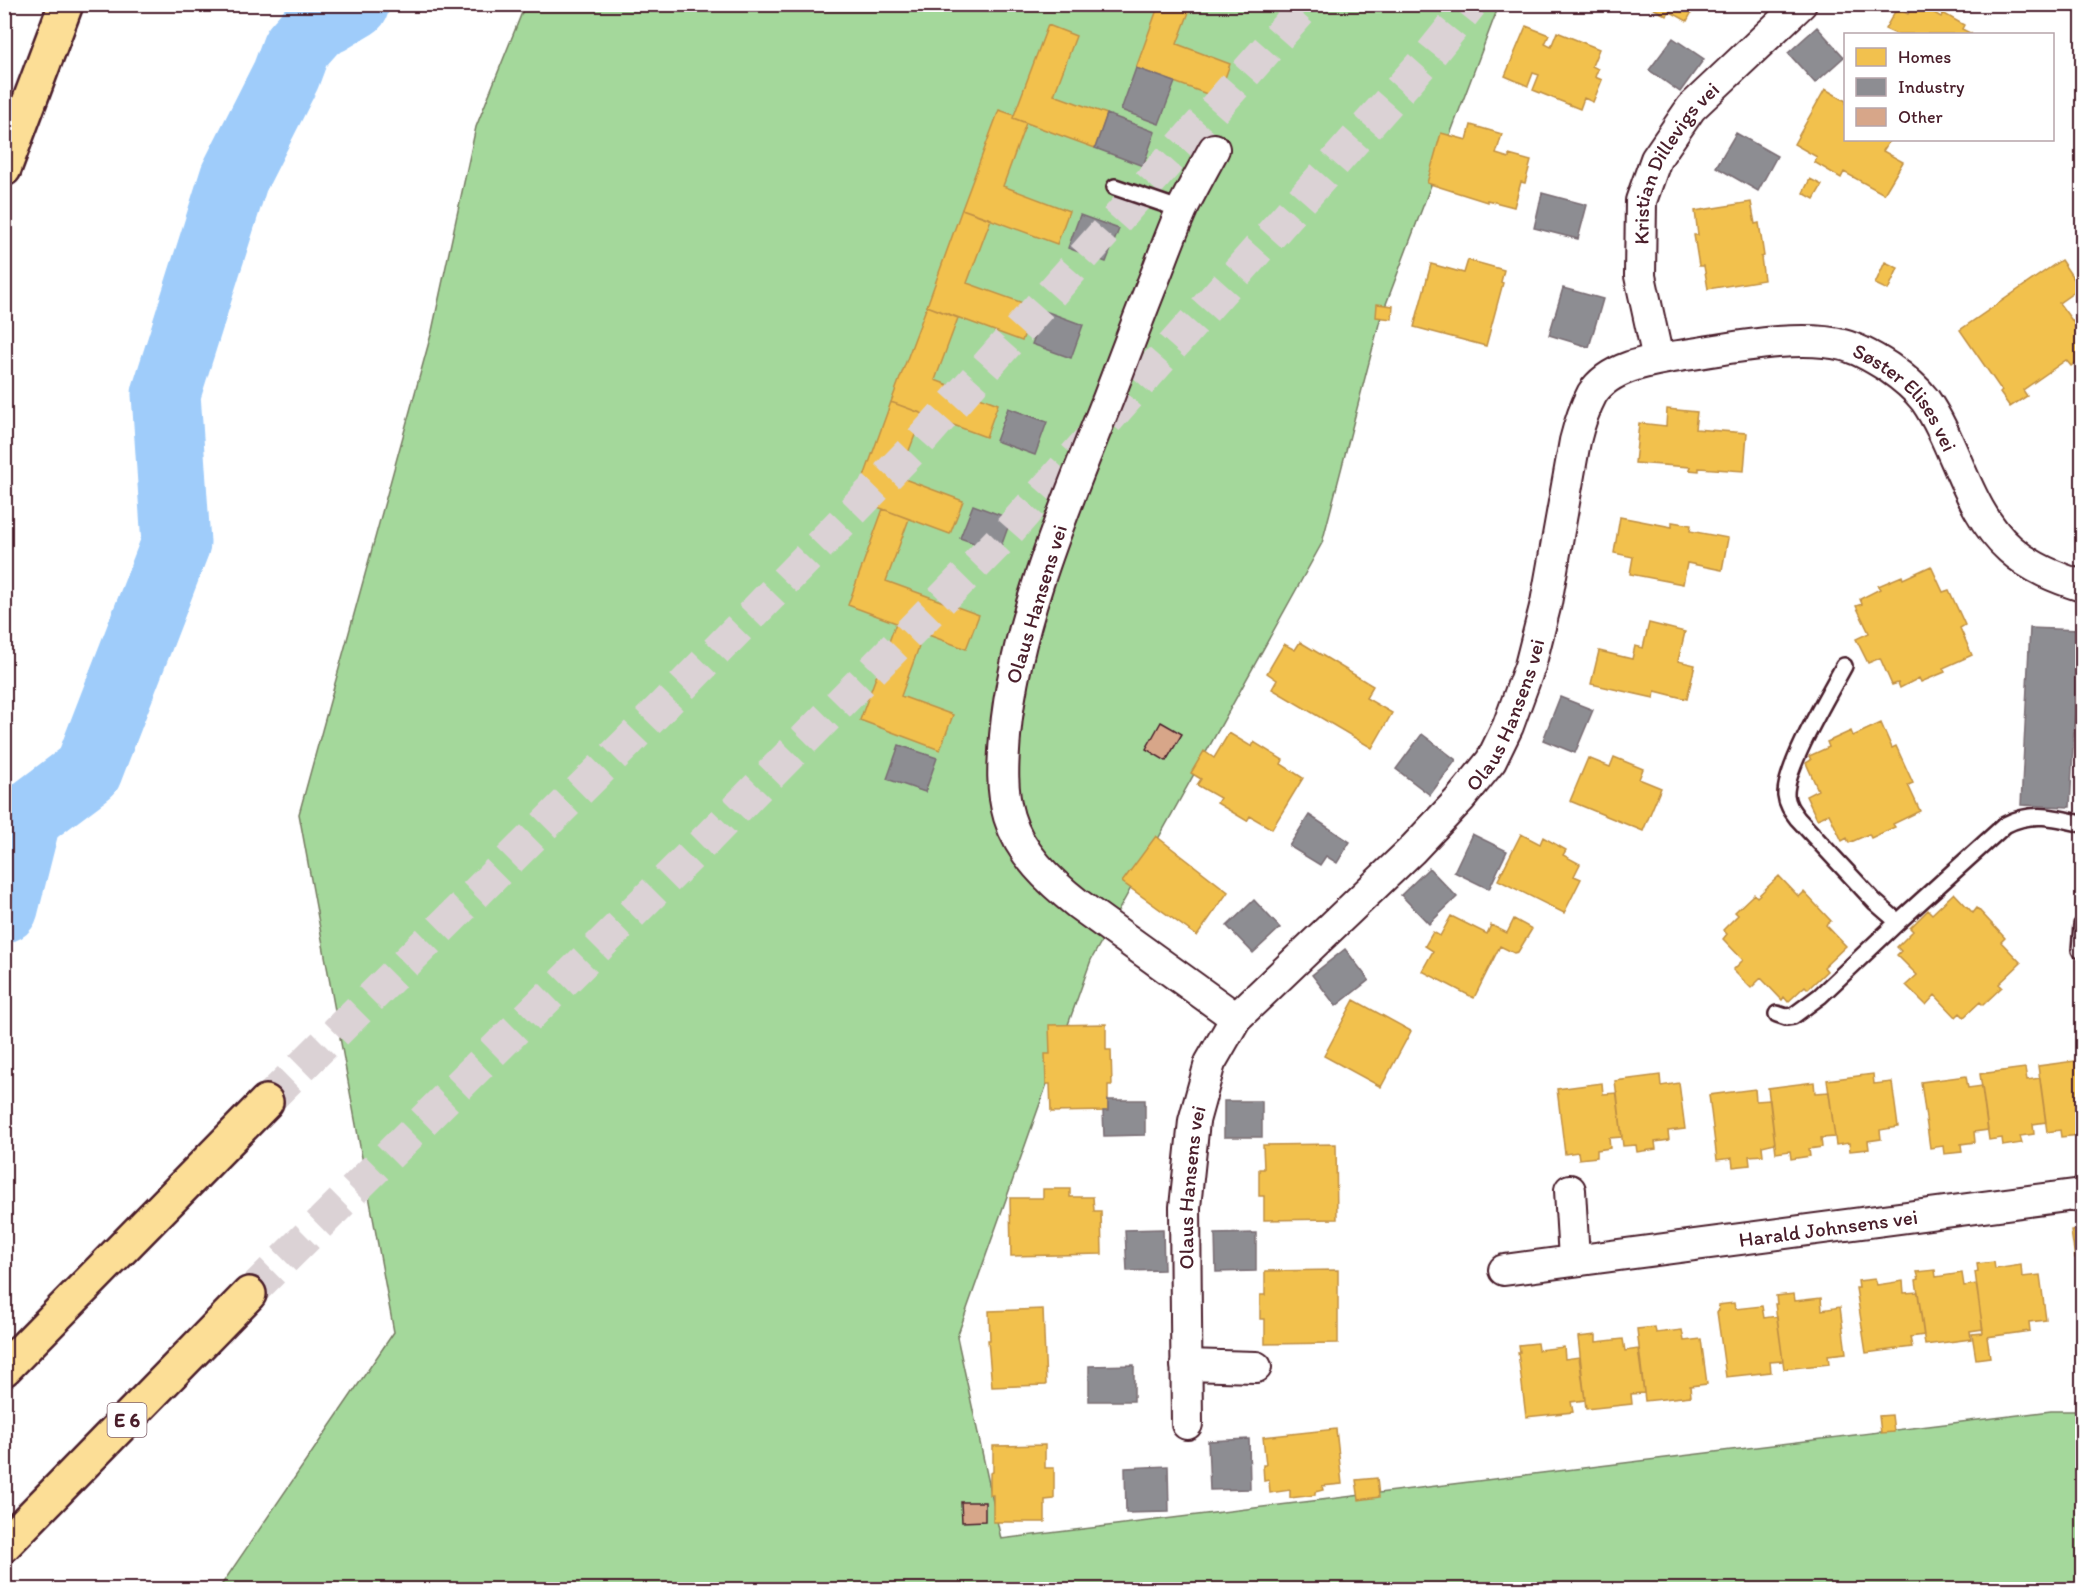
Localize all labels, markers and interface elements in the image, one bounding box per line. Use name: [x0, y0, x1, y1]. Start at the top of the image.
legend: [1844, 33, 2054, 141]
text: Homes: [1898, 46, 1951, 68]
street label: Kristian Dillevigs vei: [1628, 76, 1724, 245]
text: Industry: [1898, 76, 1965, 98]
text: Other: [1898, 106, 1944, 128]
street label: Søster Elises vei: [1849, 337, 1963, 455]
street label: Olaus Hansens vei: [1000, 522, 1072, 686]
street label: Olaus Hansens vei: [1460, 636, 1549, 796]
street label: Olaus Hansens vei: [1172, 1102, 1210, 1270]
street label: Harald Johnsens vei: [1737, 1203, 1919, 1252]
road number: E 6: [108, 1403, 146, 1437]

